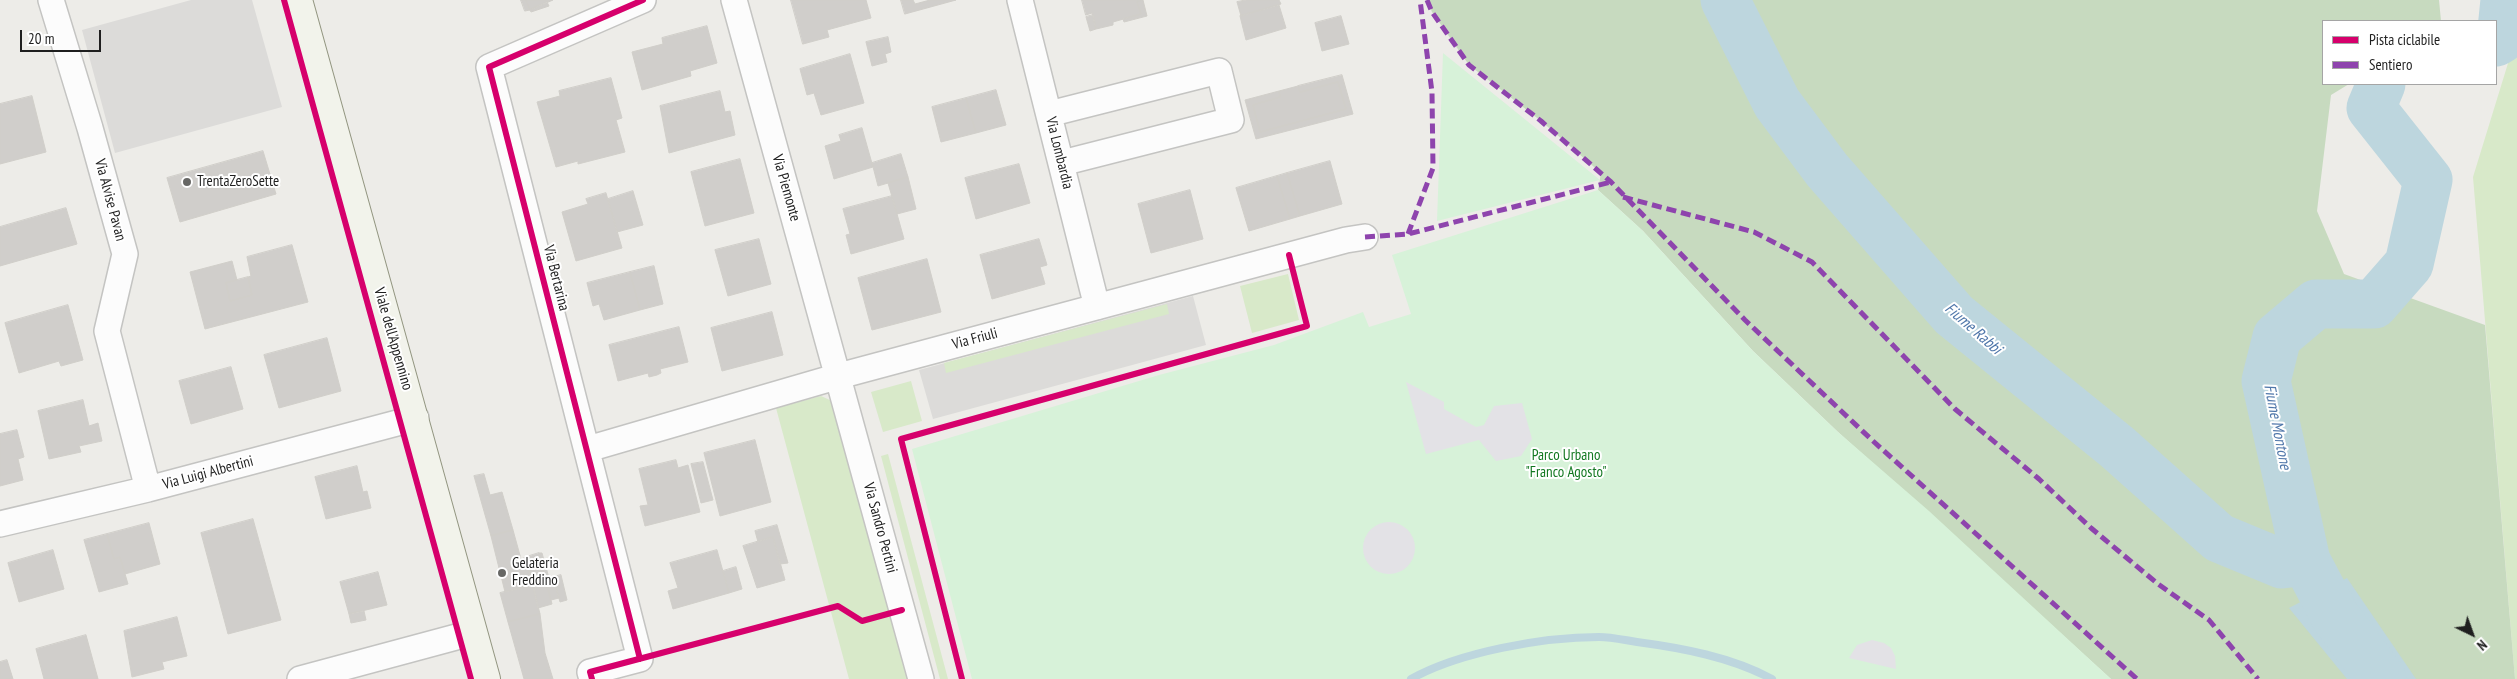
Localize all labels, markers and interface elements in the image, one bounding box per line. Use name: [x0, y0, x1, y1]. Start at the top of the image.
scale bar: [22, 20, 104, 52]
legend: [2322, 20, 2497, 85]
text: 20 m: [28, 29, 54, 48]
text: Pista ciclabile: [2369, 30, 2440, 49]
text: Sentiero: [2369, 55, 2412, 74]
street label: Via Lombardia: [1041, 115, 1077, 191]
street label: Via Piemonte: [768, 153, 804, 223]
street label: Via Alvise Pavan: [90, 157, 130, 243]
place label: TrentaZeroSette: [197, 173, 279, 191]
marker: TrentaZeroSette: [181, 176, 193, 188]
street label: Via Bertarina: [539, 243, 573, 313]
street label: Viale dell'Appennino: [370, 286, 416, 392]
water label: Fiume Rabbi: [1941, 299, 2005, 359]
street label: Via Friuli: [950, 324, 1000, 354]
water label: Fiume Montone: [2259, 383, 2295, 471]
park label: Parco Urbano "Franco Agosto": [1526, 447, 1606, 482]
street label: Via Luigi Albertini: [161, 452, 255, 494]
street label: Via Sandro Pertini: [859, 481, 901, 575]
place label: Gelateria Freddino: [512, 555, 559, 590]
marker: Gelateria Freddino: [496, 567, 508, 579]
north arrow: [2447, 609, 2497, 659]
text: N: [2473, 636, 2491, 654]

